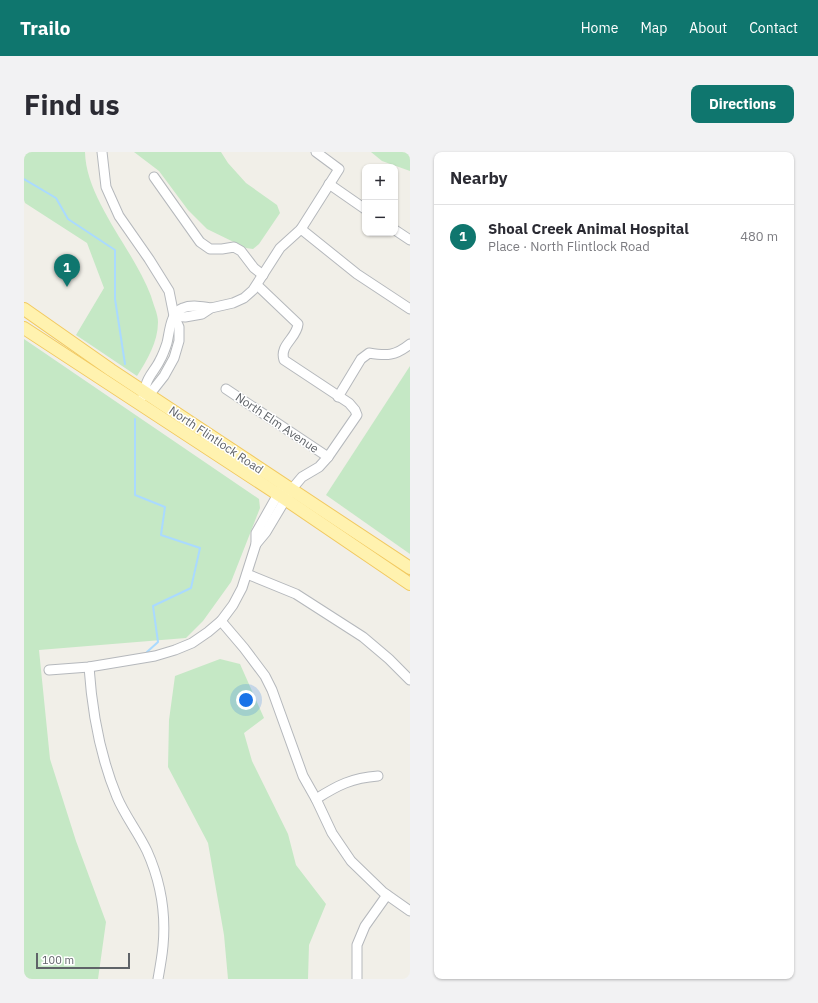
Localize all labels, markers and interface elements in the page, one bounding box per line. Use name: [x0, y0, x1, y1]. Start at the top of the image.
text: Trailo: [20, 16, 70, 40]
text: Home: [581, 19, 618, 37]
text: Map: [640, 19, 667, 37]
text: About: [689, 19, 727, 37]
text: Contact: [749, 19, 798, 37]
button: Directions: [691, 85, 794, 123]
text: Find us: [24, 86, 120, 123]
map controls: [362, 164, 398, 236]
button: +: [362, 164, 398, 200]
text: Nearby: [450, 167, 508, 189]
button: −: [362, 200, 398, 236]
text: Shoal Creek Animal Hospital: [488, 219, 689, 238]
text: 1: [459, 228, 467, 245]
text: 480 m: [740, 228, 778, 245]
text: Place · North Flintlock Road: [488, 238, 650, 255]
pin: 1: [54, 254, 80, 287]
street label: North Elm Avenue: [233, 389, 322, 456]
street label: North Flintlock Road: [166, 403, 266, 477]
your location: [236, 690, 256, 710]
scale bar: [36, 951, 130, 970]
text: 100 m: [42, 953, 74, 967]

